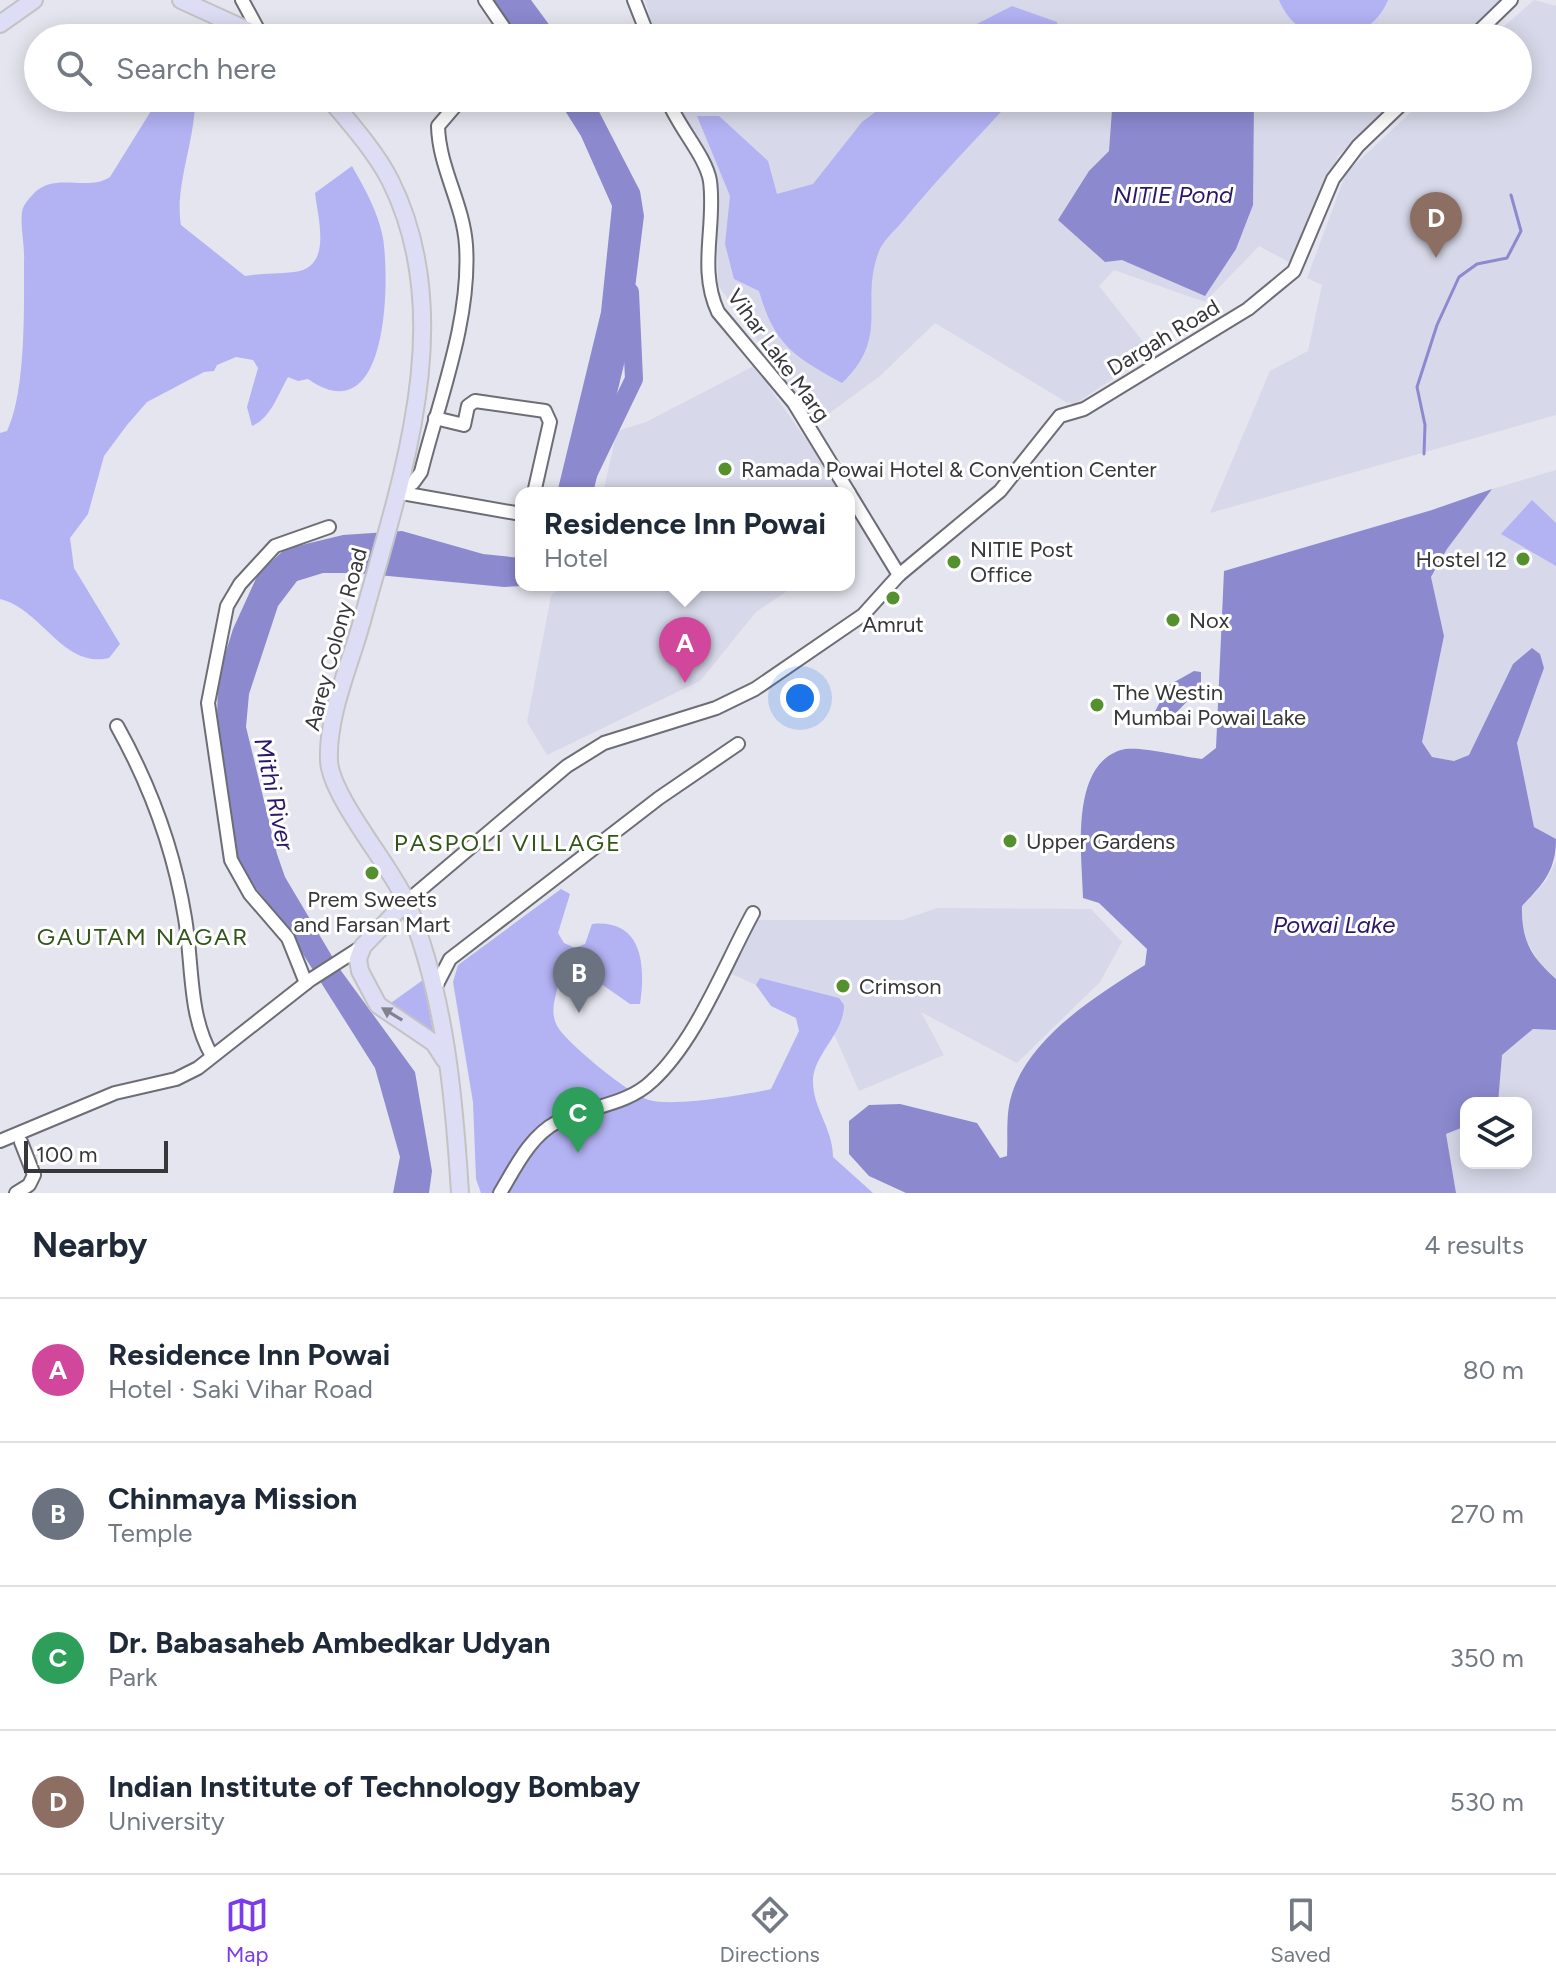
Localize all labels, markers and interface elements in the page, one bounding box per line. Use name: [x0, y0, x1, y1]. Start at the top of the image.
search box: [24, 24, 1532, 112]
icon: search: [52, 46, 96, 90]
text: Search here: [116, 50, 276, 87]
water label: NITIE Pond: [1113, 180, 1234, 209]
pin: D: [1410, 192, 1462, 258]
street label: Vihar Lake Marg: [721, 284, 836, 427]
street label: Dargah Road: [1102, 293, 1224, 382]
place label: Ramada Powai Hotel & Convention Center: [741, 456, 1157, 483]
marker: Ramada Powai Hotel & Convention Center: [716, 460, 734, 478]
popup: [515, 487, 855, 591]
text: Residence Inn Powai: [544, 505, 826, 542]
place label: NITIE Post Office: [970, 536, 1073, 588]
text: Hotel: [544, 542, 608, 574]
street label: Aarey Colony Road: [298, 545, 373, 733]
place label: Hostel 12: [1416, 546, 1507, 573]
marker: Hostel 12: [1514, 550, 1532, 568]
marker: NITIE Post Office: [945, 553, 963, 571]
marker: Amrut: [884, 589, 902, 607]
place label: Nox: [1189, 607, 1230, 634]
place label: Amrut: [862, 611, 924, 638]
marker: Nox: [1164, 611, 1182, 629]
pin: A: [659, 617, 711, 683]
your location: [780, 678, 820, 718]
place label: The Westin Mumbai Powai Lake: [1113, 679, 1306, 731]
marker: The Westin Mumbai Powai Lake: [1088, 696, 1106, 714]
water label: Mithi River: [248, 735, 301, 854]
district label: PASPOLI VILLAGE: [394, 828, 622, 857]
place label: Upper Gardens: [1026, 828, 1175, 855]
marker: Upper Gardens: [1001, 832, 1019, 850]
marker: Prem Sweets and Farsan Mart: [363, 864, 381, 882]
place label: Prem Sweets and Farsan Mart: [293, 886, 451, 938]
water label: Powai Lake: [1273, 910, 1395, 939]
district label: GAUTAM NAGAR: [37, 922, 249, 951]
pin: B: [553, 947, 605, 1013]
place label: Crimson: [859, 973, 941, 1000]
marker: Crimson: [834, 977, 852, 995]
one-way arrow: [381, 1007, 403, 1021]
pin: C: [552, 1087, 604, 1153]
map controls: [1460, 1097, 1532, 1169]
button: layers: [1460, 1097, 1532, 1169]
scale bar: [24, 1137, 168, 1173]
text: 100 m: [36, 1141, 97, 1168]
text: Nearby: [32, 1225, 147, 1266]
text: 4 results: [1424, 1229, 1524, 1261]
text: Residence Inn Powai: [108, 1336, 390, 1373]
text: A: [49, 1354, 67, 1386]
text: 80 m: [1463, 1354, 1524, 1386]
text: Hotel · Saki Vihar Road: [108, 1373, 373, 1405]
text: Chinmaya Mission: [108, 1480, 357, 1517]
text: B: [50, 1498, 66, 1530]
text: 270 m: [1450, 1498, 1524, 1530]
text: Temple: [108, 1517, 192, 1549]
text: Dr. Babasaheb Ambedkar Udyan: [108, 1624, 550, 1661]
text: C: [49, 1642, 67, 1674]
text: 350 m: [1450, 1642, 1524, 1674]
text: Park: [108, 1661, 157, 1693]
text: Indian Institute of Technology Bombay: [108, 1768, 640, 1805]
text: D: [49, 1786, 67, 1818]
text: 530 m: [1450, 1786, 1524, 1818]
text: University: [108, 1805, 225, 1837]
tab: Map: [225, 1893, 269, 1968]
tab: Directions: [720, 1893, 820, 1968]
tab: Saved: [1270, 1893, 1331, 1968]

